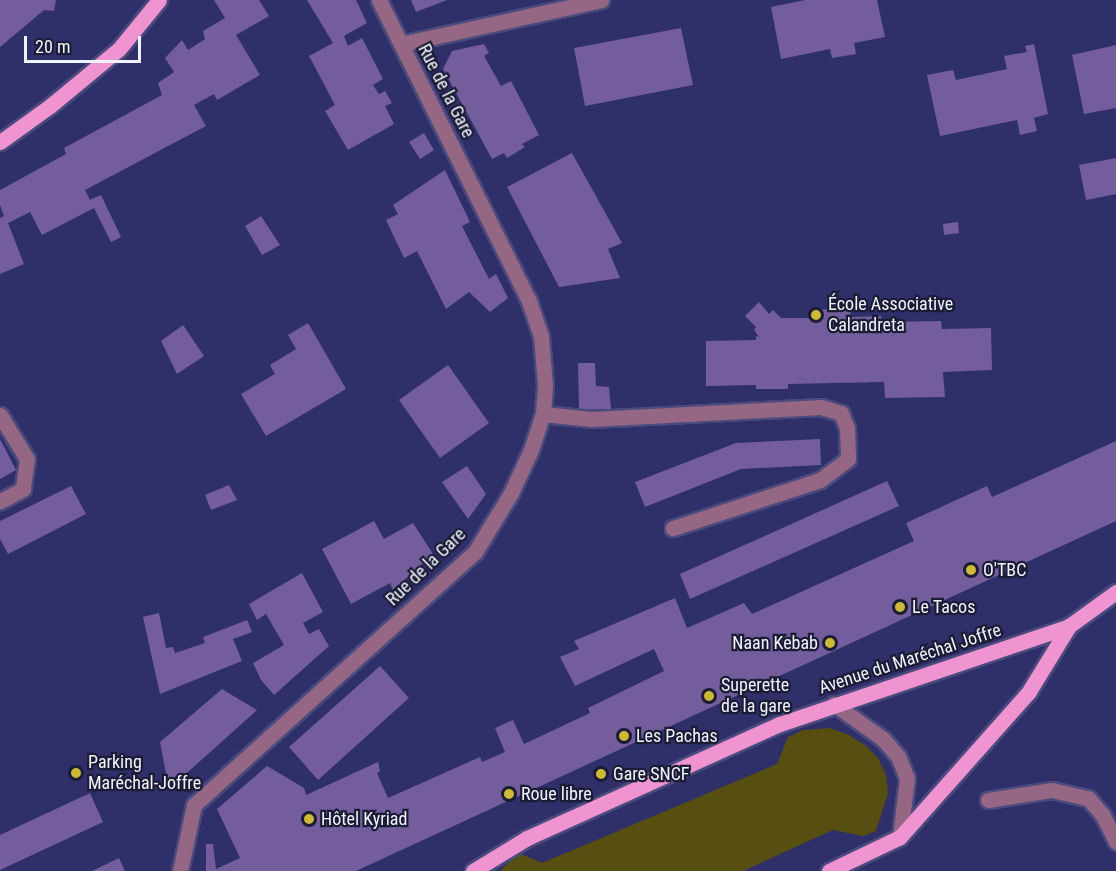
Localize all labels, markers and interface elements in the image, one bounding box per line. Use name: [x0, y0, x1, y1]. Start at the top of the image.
scale bar: [27, 24, 144, 62]
text: 20 m: [35, 36, 70, 57]
street label: Rue de la Gare: [413, 41, 479, 141]
place label: École Associative Calandreta: [828, 294, 953, 336]
marker: École Associative Calandreta: [809, 308, 823, 322]
street label: Rue de la Gare: [382, 524, 470, 610]
place label: O'TBC: [983, 559, 1026, 581]
marker: O'TBC: [964, 563, 978, 577]
place label: Le Tacos: [912, 596, 976, 618]
marker: Le Tacos: [893, 600, 907, 614]
street label: Avenue du Maréchal Joffre: [816, 619, 1004, 699]
place label: Naan Kebab: [732, 632, 818, 654]
marker: Naan Kebab: [823, 636, 837, 650]
place label: Superette de la gare: [721, 675, 791, 718]
marker: Superette de la gare: [702, 689, 716, 703]
place label: Les Pachas: [636, 725, 718, 747]
marker: Les Pachas: [617, 729, 631, 743]
place label: Parking Maréchal-Joffre: [88, 752, 201, 795]
place label: Gare SNCF: [613, 763, 689, 785]
marker: Parking Maréchal-Joffre: [69, 766, 83, 780]
marker: Gare SNCF: [594, 767, 608, 781]
place label: Roue libre: [521, 783, 592, 805]
marker: Roue libre: [502, 787, 516, 801]
place label: Hôtel Kyriad: [321, 808, 407, 830]
marker: Hôtel Kyriad: [302, 812, 316, 826]

